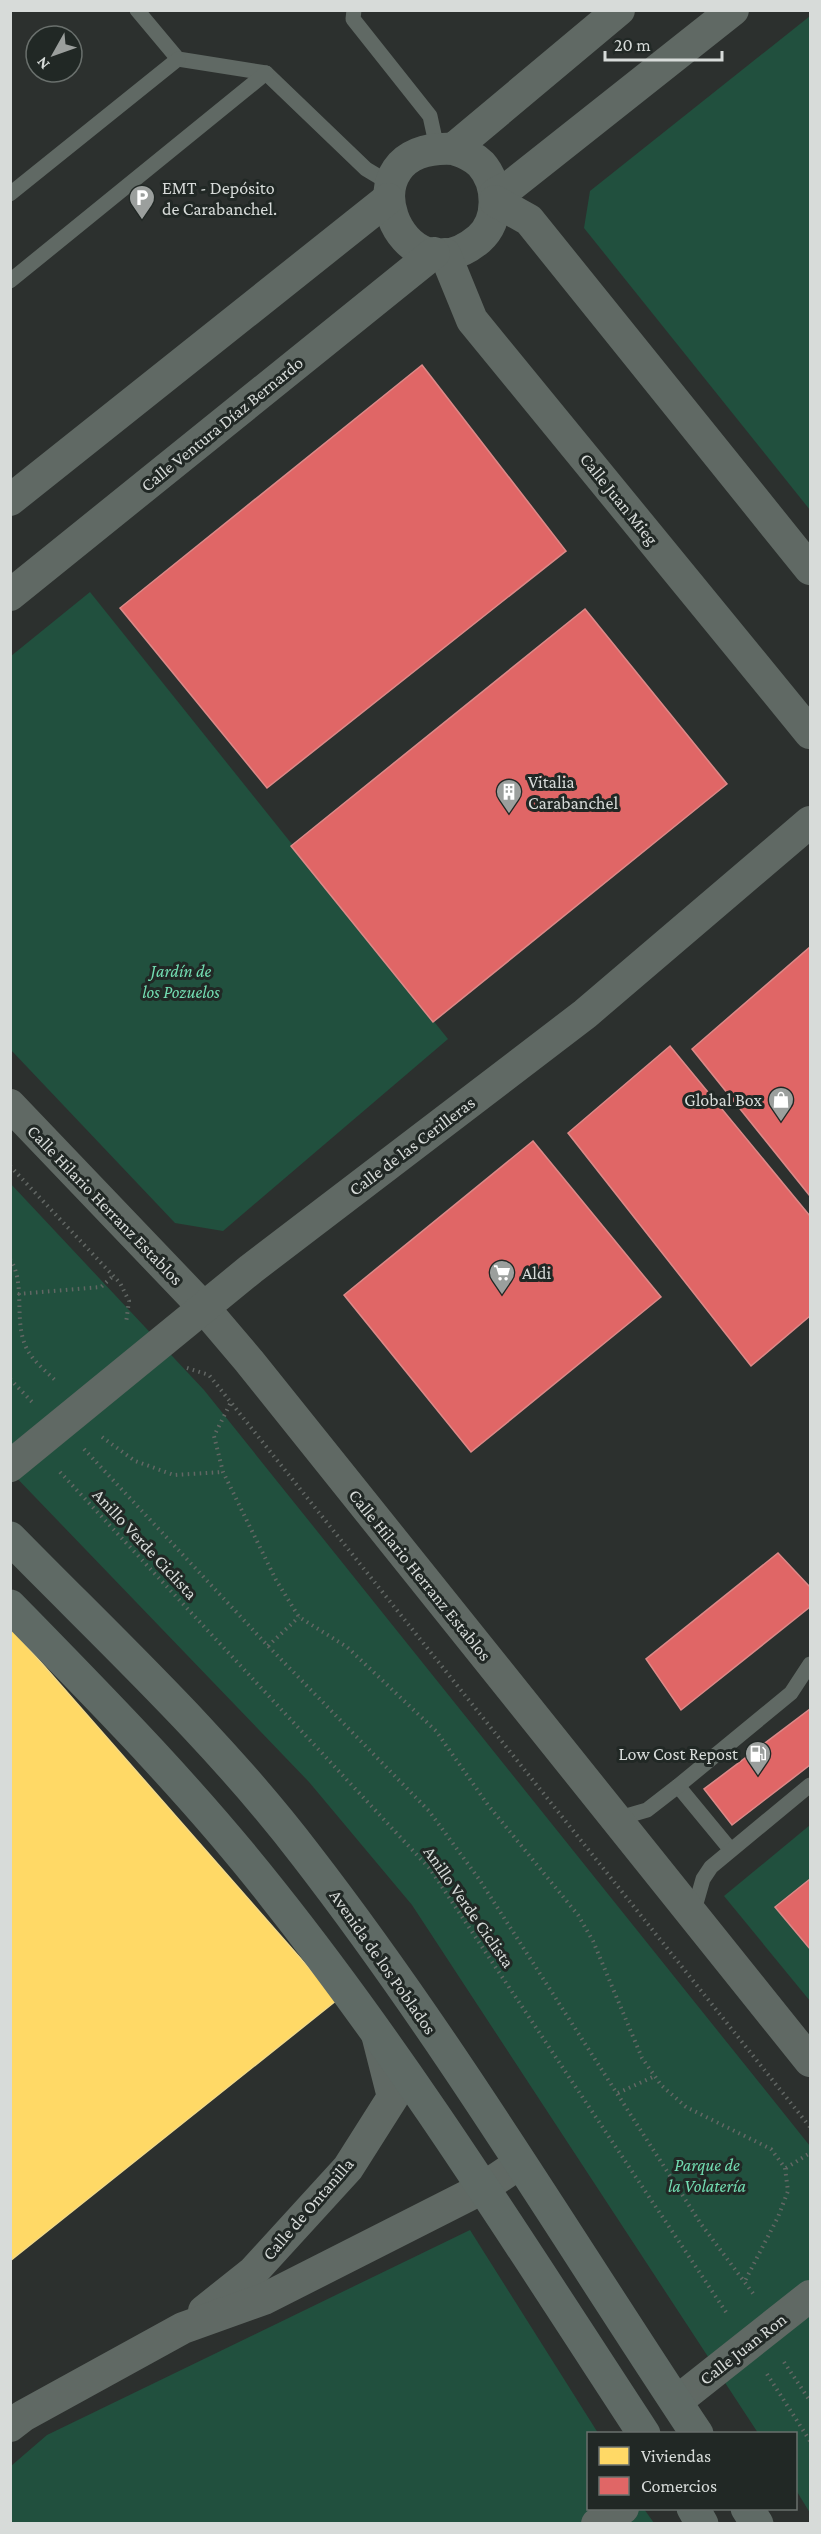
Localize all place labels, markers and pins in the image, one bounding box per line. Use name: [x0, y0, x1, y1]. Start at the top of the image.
place label: EMT - Depósito de Carabanchel.: [162, 178, 277, 219]
parking icon: EMT - Depósito de Carabanchel.: [127, 183, 157, 221]
place label: Vitalia Carabanchel: [528, 772, 618, 813]
building icon: Vitalia Carabanchel: [494, 777, 524, 815]
shop icon: Global Box: [766, 1085, 796, 1123]
place label: Global Box: [684, 1090, 763, 1110]
supermarket icon: Aldi: [487, 1258, 517, 1296]
place label: Aldi: [522, 1263, 551, 1283]
fuel station icon: Low Cost Repost: [743, 1739, 773, 1777]
place label: Low Cost Repost: [619, 1744, 739, 1764]

